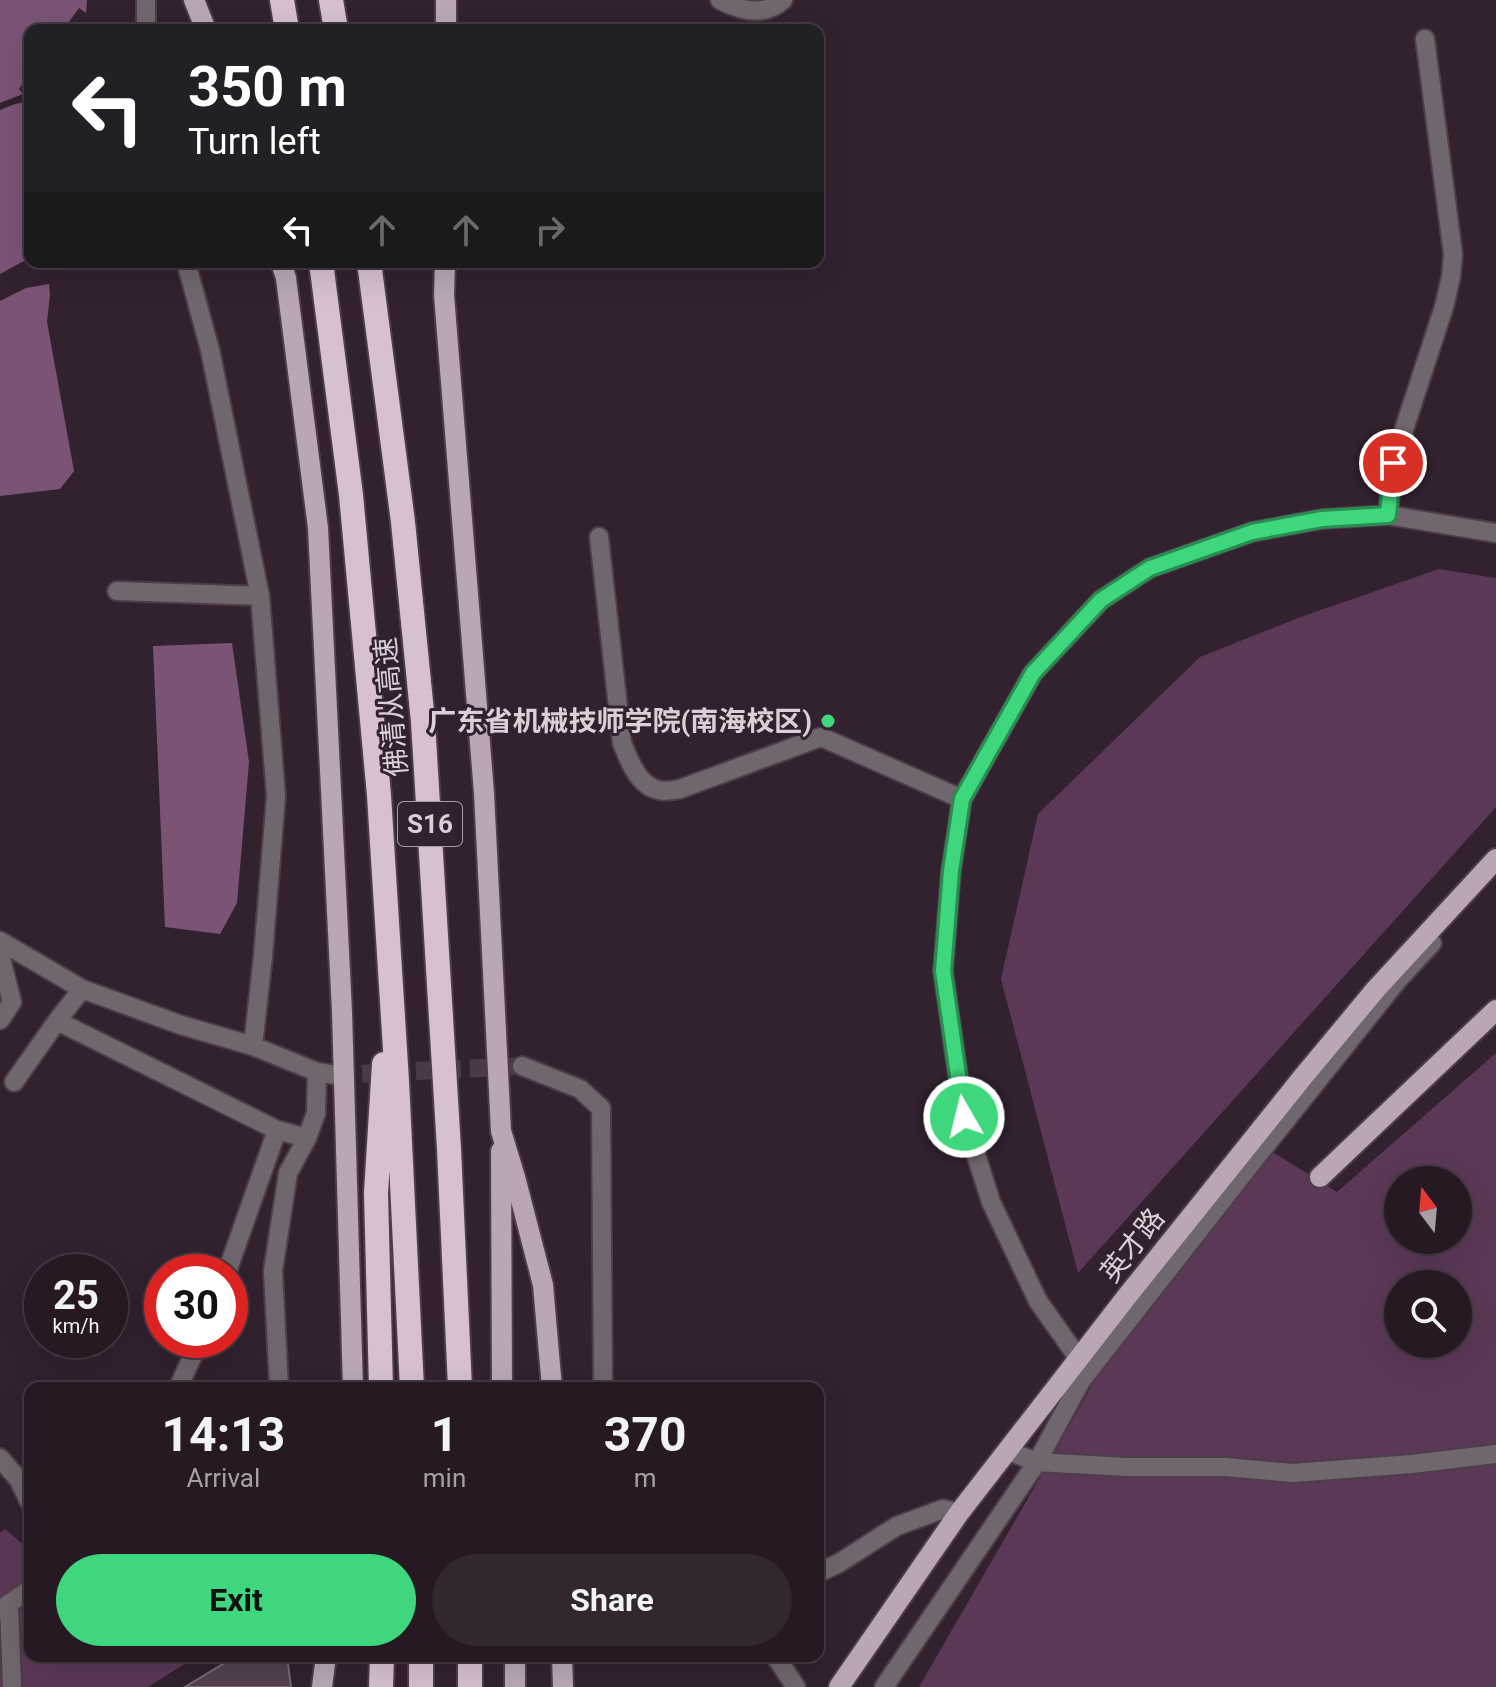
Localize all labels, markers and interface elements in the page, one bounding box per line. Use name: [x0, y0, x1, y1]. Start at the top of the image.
text: 350 m: [188, 54, 347, 120]
icon: left: [56, 56, 160, 160]
text: Turn left: [188, 121, 321, 163]
icon: left: [276, 208, 320, 252]
icon: ahead: [360, 208, 404, 252]
icon: ahead: [444, 208, 488, 252]
icon: right: [528, 208, 572, 252]
pin: [1359, 429, 1427, 497]
icon: arrive: [1371, 441, 1415, 485]
street label: 佛清从高速: [369, 636, 414, 778]
place label: 广东省机械技师学院(南海校区): [428, 705, 812, 738]
marker: 广东省机械技师学院(南海校区): [819, 712, 837, 730]
road number: S16: [398, 802, 462, 846]
position arrow: [922, 1075, 1006, 1159]
north arrow: [1384, 1166, 1472, 1254]
map controls: [1384, 1166, 1472, 1358]
street label: 英才路: [1094, 1202, 1171, 1289]
speed limit sign: 30: [144, 1254, 248, 1358]
button: search: [1384, 1270, 1472, 1358]
text: 25: [53, 1272, 99, 1319]
text: km/h: [53, 1314, 99, 1338]
text: 14:13: [162, 1406, 285, 1463]
text: 1: [431, 1406, 458, 1463]
text: 370: [604, 1406, 686, 1463]
text: Arrival: [187, 1463, 260, 1493]
text: min: [423, 1463, 466, 1493]
text: m: [634, 1463, 657, 1493]
button: Exit: [56, 1554, 416, 1646]
button: Share: [432, 1554, 792, 1646]

